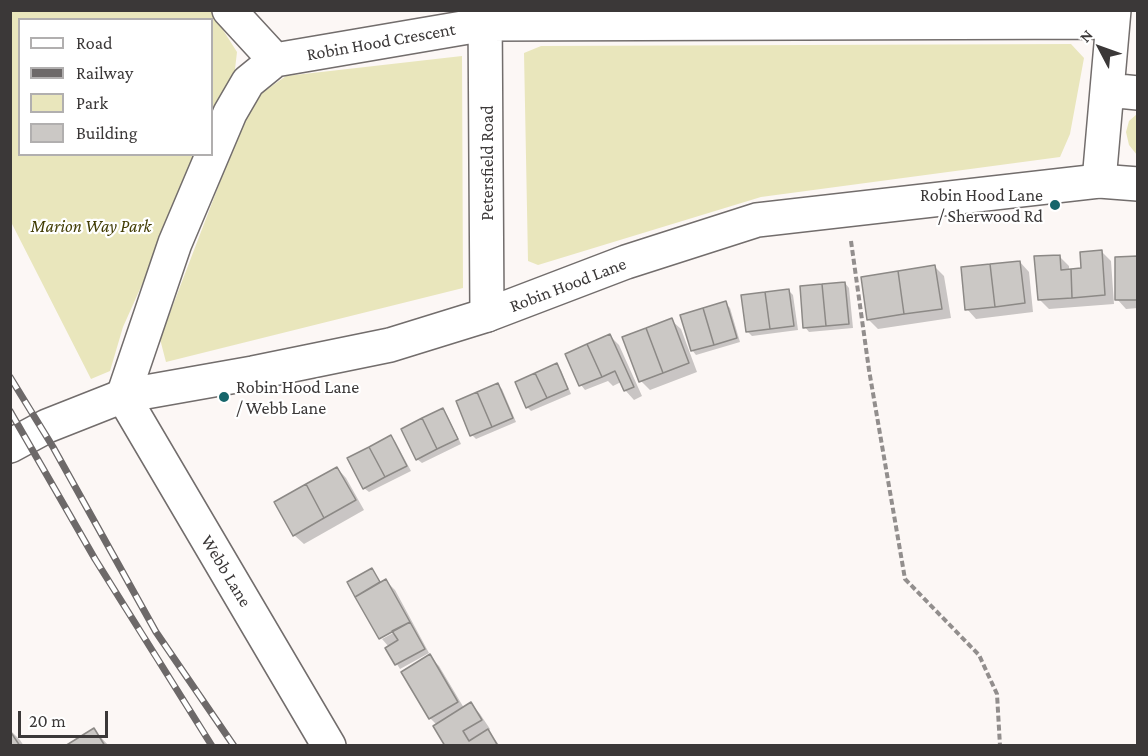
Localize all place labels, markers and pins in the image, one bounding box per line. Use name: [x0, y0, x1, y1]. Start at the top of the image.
place label: Robin Hood Lane / Sherwood Rd: [920, 184, 1043, 226]
marker: Robin Hood Lane / Sherwood Rd: [1048, 198, 1062, 212]
place label: Robin Hood Lane / Webb Lane: [236, 376, 359, 418]
marker: Robin Hood Lane / Webb Lane: [217, 390, 231, 404]

